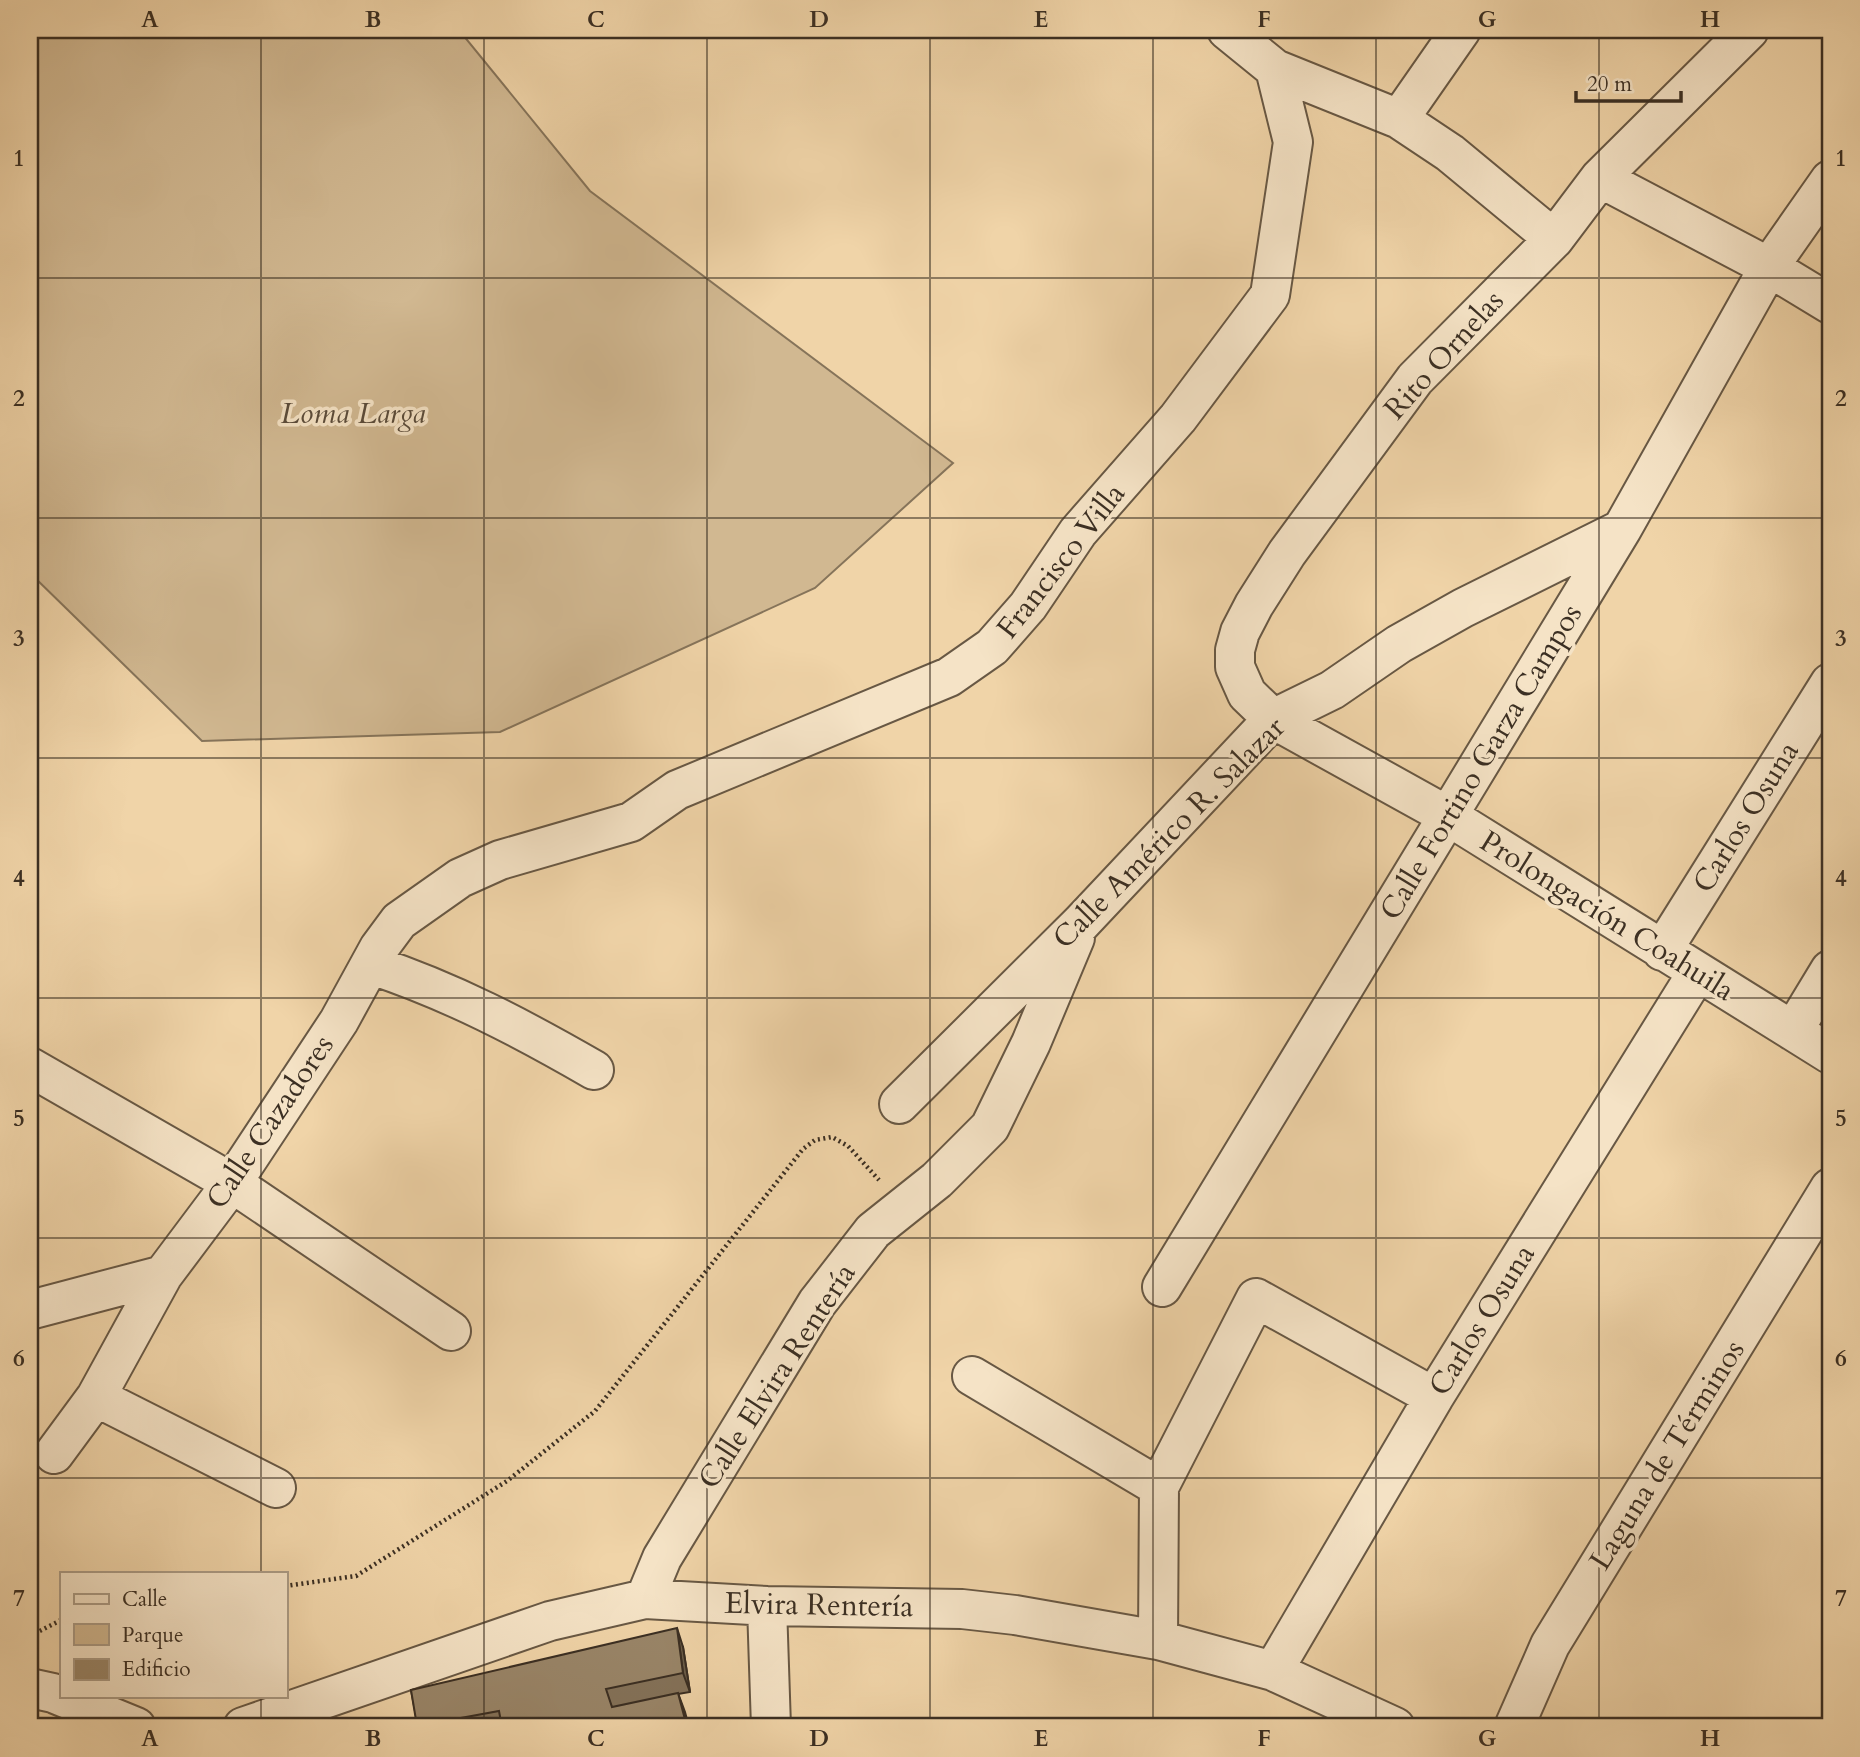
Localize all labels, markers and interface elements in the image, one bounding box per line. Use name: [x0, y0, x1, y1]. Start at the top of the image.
text: A: [141, 4, 159, 35]
text: B: [365, 4, 381, 35]
text: C: [587, 4, 605, 35]
text: D: [809, 4, 829, 35]
text: E: [1034, 4, 1048, 35]
text: F: [1257, 4, 1271, 35]
text: G: [1478, 4, 1497, 35]
text: H: [1700, 4, 1720, 35]
scale bar: [1576, 60, 1682, 104]
text: 20 m: [1587, 70, 1632, 99]
text: 1: [13, 143, 25, 174]
text: 1: [1835, 143, 1847, 174]
street label: Rito Ornelas: [1375, 281, 1513, 429]
text: 2: [13, 383, 25, 414]
text: 2: [1835, 383, 1847, 414]
park label: Loma Larga: [280, 393, 426, 434]
street label: Francisco Villa: [987, 475, 1135, 647]
street label: Calle Fortino Garza Campos: [1370, 596, 1592, 928]
text: 3: [13, 623, 25, 654]
text: 3: [1835, 623, 1847, 654]
street label: Calle Américo R. Salazar: [1044, 708, 1294, 958]
street label: Carlos Osuna: [1683, 734, 1809, 900]
street label: Prolongación Coahuila: [1472, 821, 1742, 1011]
text: 4: [13, 863, 25, 894]
text: 4: [1835, 863, 1847, 894]
street label: Calle Cazadores: [197, 1027, 343, 1217]
text: 5: [13, 1103, 25, 1134]
text: 5: [1835, 1103, 1847, 1134]
street label: Carlos Osuna: [1419, 1237, 1545, 1403]
street label: Calle Elvira Rentería: [689, 1255, 865, 1497]
street label: Laguna de Términos: [1580, 1332, 1754, 1578]
text: 6: [13, 1343, 25, 1374]
text: 6: [1835, 1343, 1847, 1374]
legend: [60, 1572, 287, 1698]
text: 7: [13, 1583, 25, 1614]
street label: Elvira Rentería: [724, 1583, 914, 1627]
text: 7: [1835, 1583, 1847, 1614]
text: Calle: [122, 1585, 167, 1614]
text: Parque: [122, 1621, 183, 1650]
text: Edificio: [122, 1655, 191, 1684]
text: A: [141, 1723, 159, 1754]
text: B: [365, 1723, 381, 1754]
text: C: [587, 1723, 605, 1754]
text: D: [809, 1723, 829, 1754]
text: E: [1034, 1723, 1048, 1754]
text: F: [1257, 1723, 1271, 1754]
text: G: [1478, 1723, 1497, 1754]
text: H: [1700, 1723, 1720, 1754]

